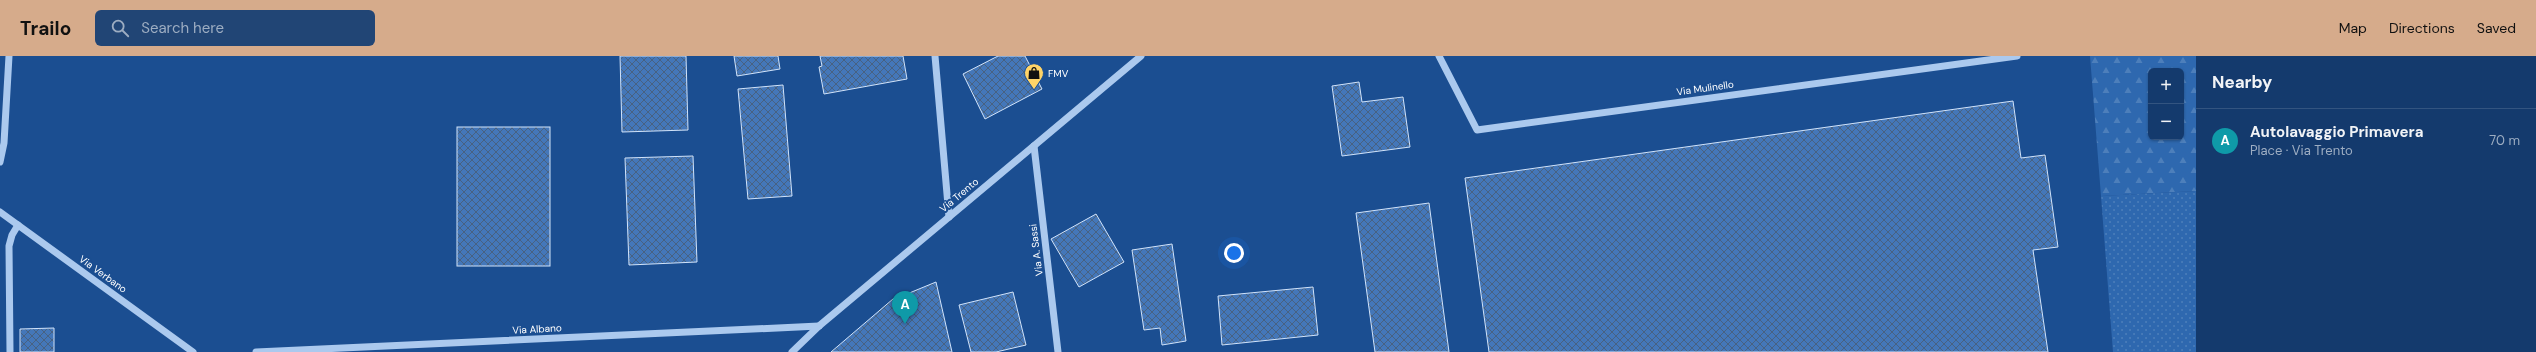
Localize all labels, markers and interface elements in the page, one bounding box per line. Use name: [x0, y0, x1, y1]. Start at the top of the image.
search box: [95, 10, 375, 46]
text: Trailo: [20, 16, 71, 41]
icon: search: [109, 17, 131, 39]
text: Search here: [141, 18, 224, 38]
text: Map: [2339, 19, 2367, 37]
text: Directions: [2389, 19, 2455, 37]
text: Saved: [2477, 19, 2516, 37]
shop icon: FMV: [1023, 62, 1045, 90]
place label: FMV: [1048, 67, 1069, 80]
map controls: [2148, 68, 2184, 140]
button: +: [2148, 68, 2184, 104]
text: Nearby: [2212, 71, 2272, 93]
street label: Via Mulinello: [1675, 78, 1735, 98]
button: −: [2148, 104, 2184, 140]
text: Autolavaggio Primavera: [2250, 122, 2423, 142]
text: A: [2220, 132, 2230, 149]
text: 70 m: [2489, 132, 2520, 149]
text: Place · Via Trento: [2250, 142, 2353, 159]
street label: Via Trento: [937, 175, 981, 215]
street label: Via A. Sassi: [1026, 223, 1046, 277]
your location: [1224, 243, 1244, 263]
street label: Via Verbano: [77, 252, 130, 296]
pin: A: [892, 291, 918, 324]
street label: Via Albano: [512, 321, 562, 337]

